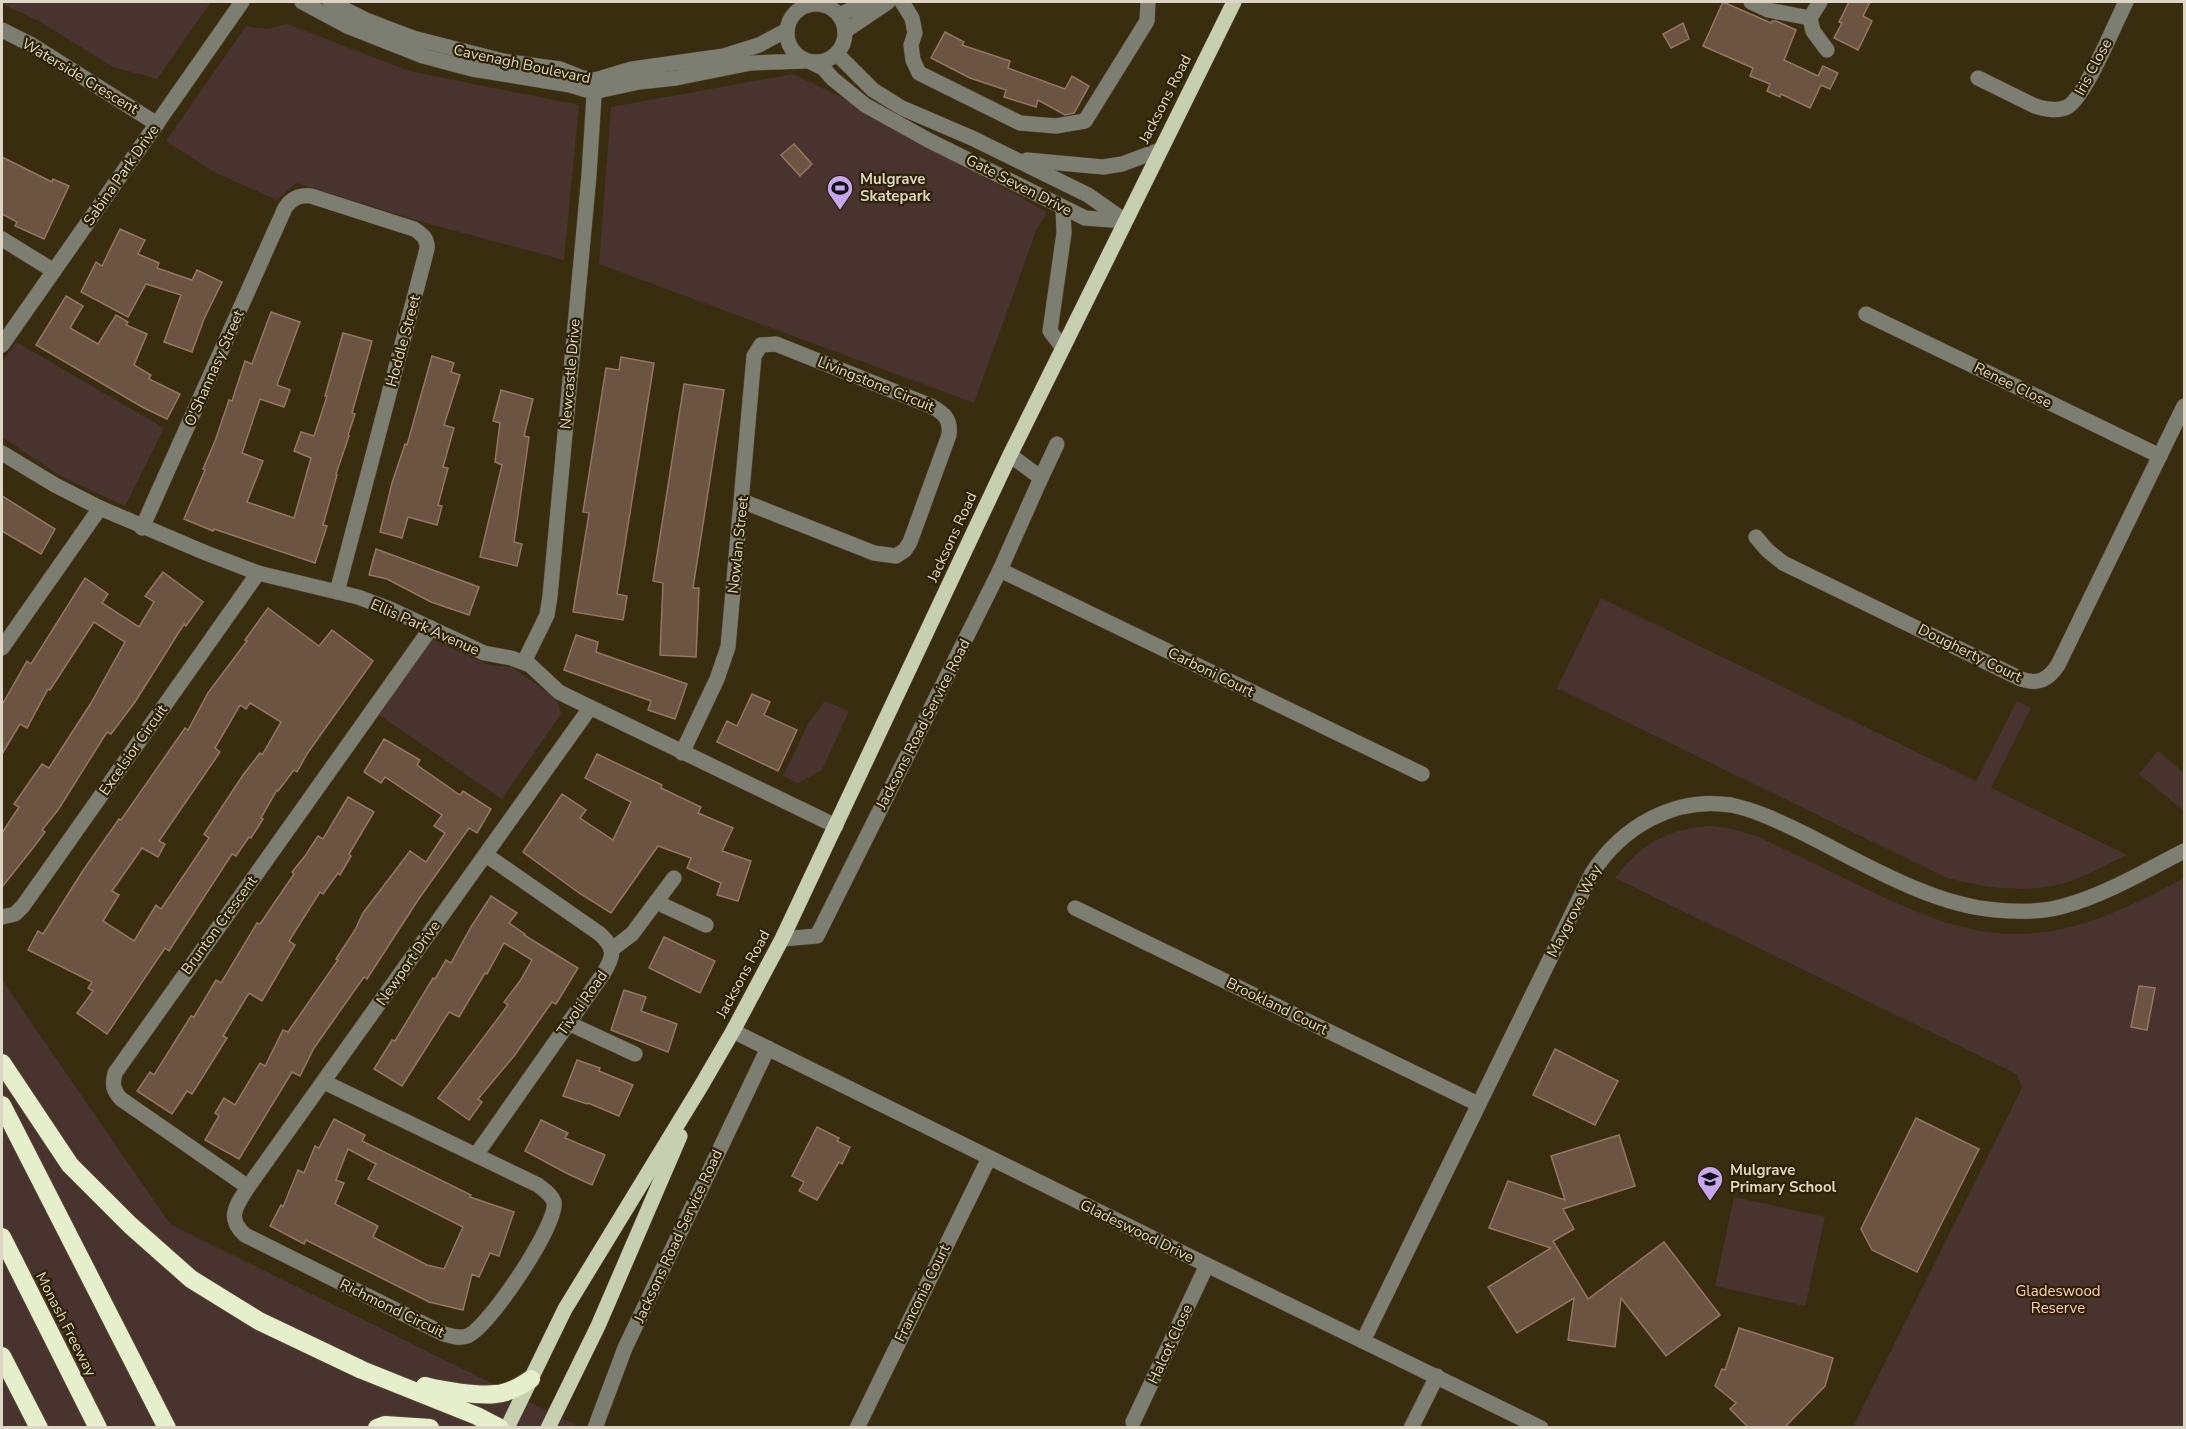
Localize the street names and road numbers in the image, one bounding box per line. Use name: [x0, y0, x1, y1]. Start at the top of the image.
street label: Waterside Crescent: [18, 33, 143, 119]
street label: Iris Close: [2070, 35, 2116, 99]
street label: Cavenagh Boulevard: [452, 40, 592, 88]
street label: Jacksons Road: [1134, 51, 1196, 148]
street label: Sabina Park Drive: [79, 120, 163, 230]
street label: Gate Seven Drive: [963, 150, 1075, 220]
street label: Hoddle Street: [381, 292, 425, 389]
street label: O'Shannasy Street: [179, 306, 249, 429]
street label: Newcastle Drive: [555, 318, 585, 430]
street label: Livingstone Circuit: [815, 351, 938, 417]
street label: Renee Close: [1971, 358, 2055, 412]
street label: Jacksons Road: [922, 489, 982, 586]
street label: Nowlan Street: [723, 495, 753, 595]
street label: Ellis Park Avenue: [367, 594, 483, 660]
street label: Dougherty Court: [1915, 619, 2026, 687]
street label: Jacksons Road Service Road: [871, 635, 975, 814]
street label: Carboni Court: [1165, 643, 1258, 702]
street label: Excelsior Circuit: [94, 700, 172, 799]
street label: Maygrove Way: [1542, 861, 1606, 961]
street label: Brunton Crescent: [176, 871, 262, 978]
street label: Newport Drive: [371, 917, 445, 1009]
street label: Jacksons Road: [711, 926, 775, 1022]
street label: Tivoli Road: [552, 966, 612, 1040]
street label: Brookland Court: [1223, 973, 1332, 1040]
street label: Jacksons Road Service Road: [629, 1146, 727, 1327]
street label: Gladeswood Drive: [1077, 1195, 1197, 1267]
street label: Franconia Court: [890, 1240, 955, 1345]
street label: Monash Freeway: [31, 1268, 101, 1380]
street label: Richmond Circuit: [336, 1274, 448, 1342]
street label: Halcot Close: [1143, 1301, 1197, 1387]

